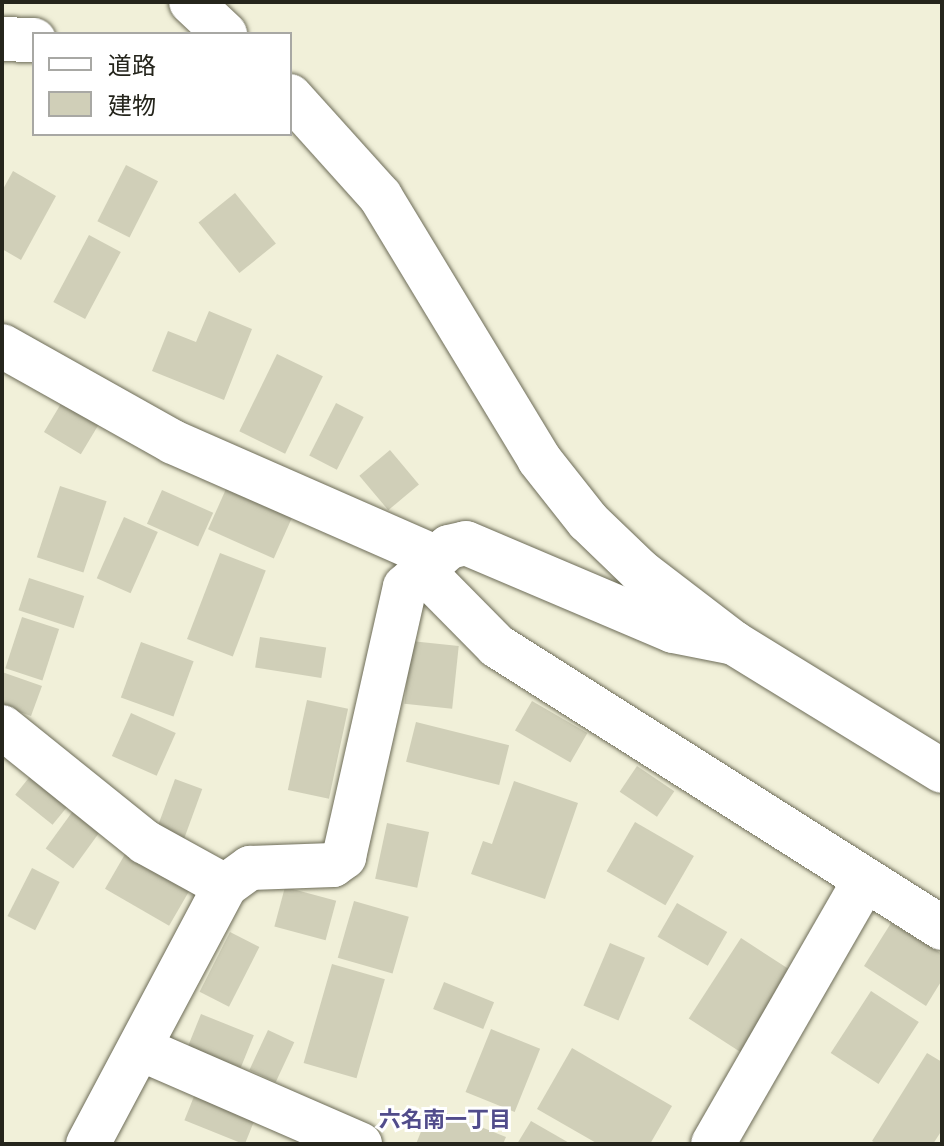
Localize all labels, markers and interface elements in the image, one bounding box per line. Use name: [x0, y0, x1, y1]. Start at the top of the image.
legend: [32, 32, 292, 136]
text: 道路: [108, 47, 156, 83]
text: 建物: [108, 87, 156, 123]
district label: 六名南一丁目: [379, 1107, 511, 1133]

